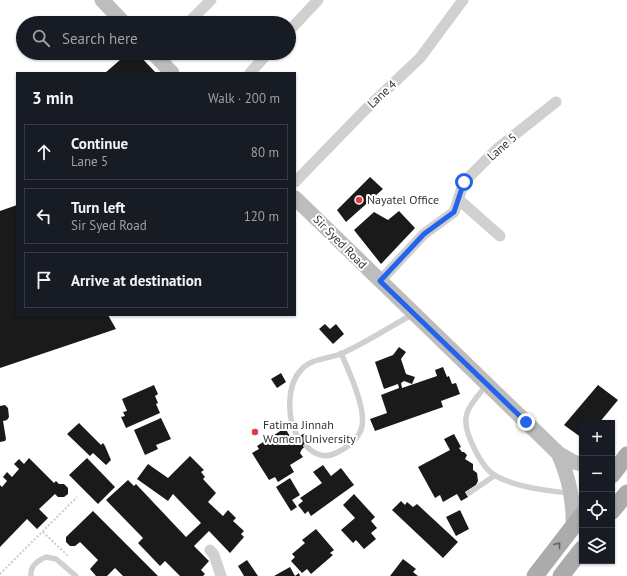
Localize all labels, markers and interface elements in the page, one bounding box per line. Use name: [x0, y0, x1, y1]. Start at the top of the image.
search box: [16, 16, 296, 60]
icon: search: [30, 27, 52, 49]
text: Search here: [62, 29, 138, 48]
street label: Lane 4: [364, 76, 400, 111]
text: 3 min: [32, 87, 73, 109]
text: Walk · 200 m: [208, 90, 280, 107]
street label: Lane 5: [484, 130, 520, 164]
text: Continue: [71, 134, 128, 153]
icon: ahead: [33, 141, 55, 163]
text: 80 m: [251, 144, 279, 161]
text: Lane 5: [71, 153, 108, 170]
route start: [455, 173, 473, 191]
place label: Nayatel Office: [367, 192, 439, 207]
marker: Nayatel Office: [354, 195, 364, 205]
text: Turn left: [71, 198, 125, 217]
icon: left: [33, 205, 55, 227]
text: 120 m: [244, 208, 279, 225]
street label: Sir Syed Road: [310, 212, 370, 272]
text: Sir Syed Road: [71, 217, 147, 234]
icon: arrive: [33, 269, 55, 291]
text: Arrive at destination: [71, 271, 202, 290]
route end: [517, 413, 535, 431]
place label: Fatima Jinnah Women University: [263, 417, 356, 446]
map controls: [579, 420, 615, 564]
button: +: [579, 420, 615, 456]
marker: Fatima Jinnah Women University: [250, 427, 260, 437]
button: −: [579, 456, 615, 492]
button: locate: [579, 492, 615, 528]
button: layers: [579, 528, 615, 564]
one-way arrow: [554, 543, 561, 550]

